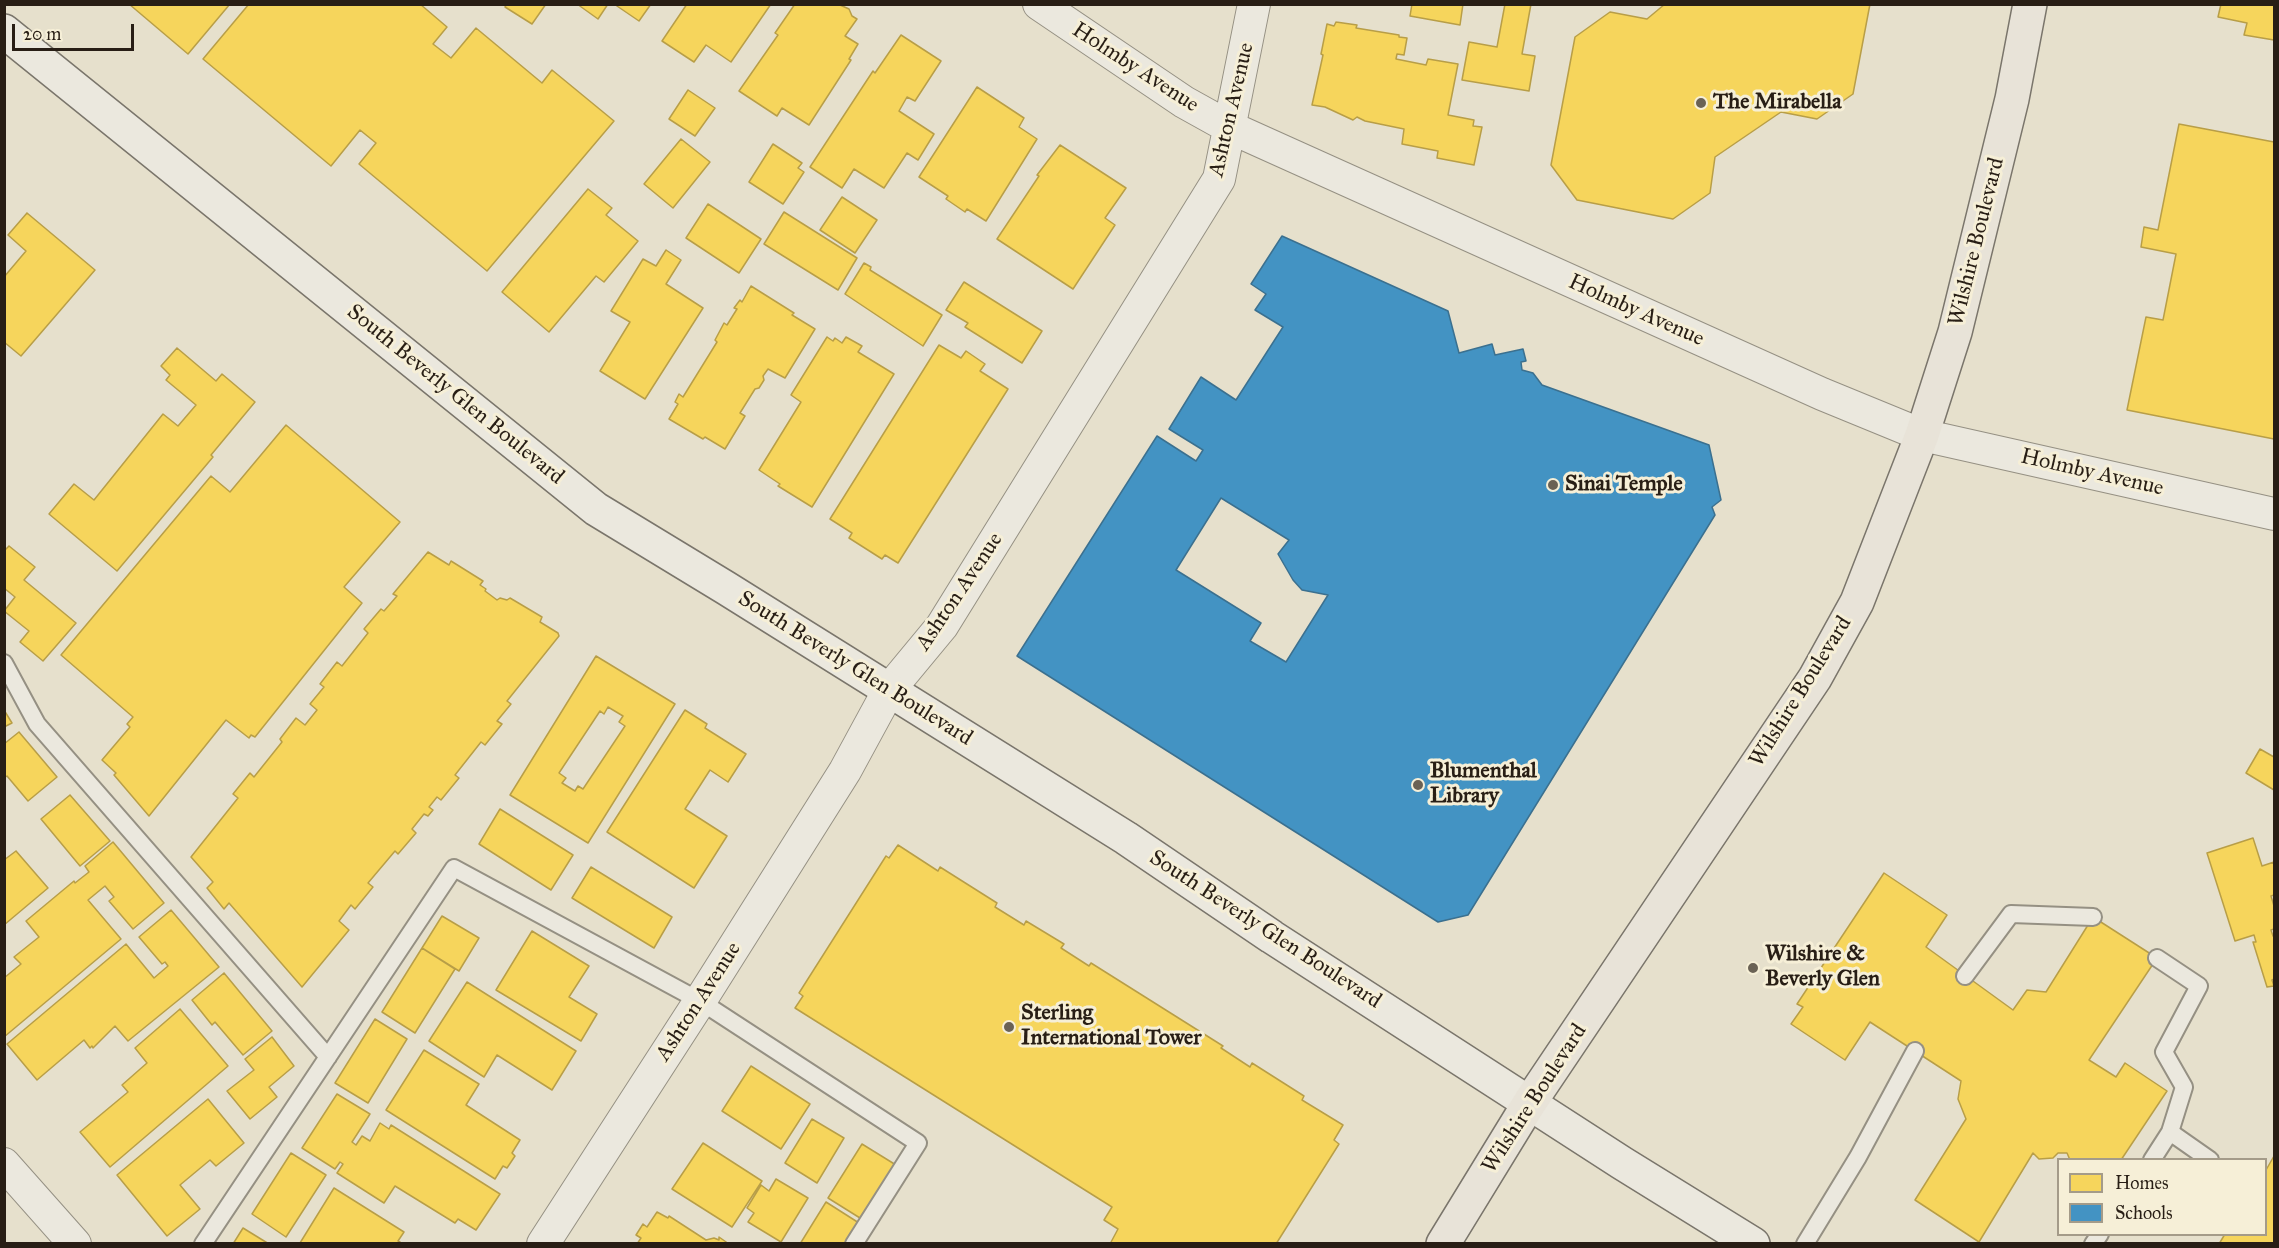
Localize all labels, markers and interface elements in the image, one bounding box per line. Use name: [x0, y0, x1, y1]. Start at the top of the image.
scale bar: [15, 12, 136, 50]
street label: Holmby Avenue: [1067, 17, 1203, 119]
text: 20 m: [23, 23, 61, 45]
street label: Ashton Avenue: [1204, 40, 1260, 180]
place label: The Mirabella: [1713, 90, 1841, 116]
marker: The Mirabella: [1694, 96, 1708, 110]
street label: Wilshire Boulevard: [1943, 155, 2011, 329]
street label: Holmby Avenue: [1564, 269, 1708, 353]
street label: South Beverly Glen Boulevard: [341, 299, 569, 491]
street label: Holmby Avenue: [2018, 444, 2166, 502]
place label: Sinai Temple: [1565, 472, 1683, 498]
marker: Sinai Temple: [1546, 478, 1560, 492]
street label: Ashton Avenue: [911, 528, 1009, 656]
street label: South Beverly Glen Boulevard: [733, 586, 977, 752]
street label: Wilshire Boulevard: [1744, 612, 1858, 772]
place label: Blumenthal Library: [1430, 759, 1537, 810]
marker: Blumenthal Library: [1411, 778, 1425, 792]
street label: South Beverly Glen Boulevard: [1144, 845, 1386, 1015]
street label: Ashton Avenue: [651, 937, 747, 1067]
place label: Wilshire & Beverly Glen: [1765, 942, 1880, 993]
marker: Wilshire & Beverly Glen: [1746, 961, 1760, 975]
place label: Sterling International Tower: [1021, 1001, 1202, 1052]
street label: Wilshire Boulevard: [1477, 1019, 1593, 1179]
marker: Sterling International Tower: [1002, 1020, 1016, 1034]
legend: [2057, 1158, 2267, 1236]
text: Homes: [2115, 1172, 2169, 1194]
text: Schools: [2115, 1202, 2173, 1224]

